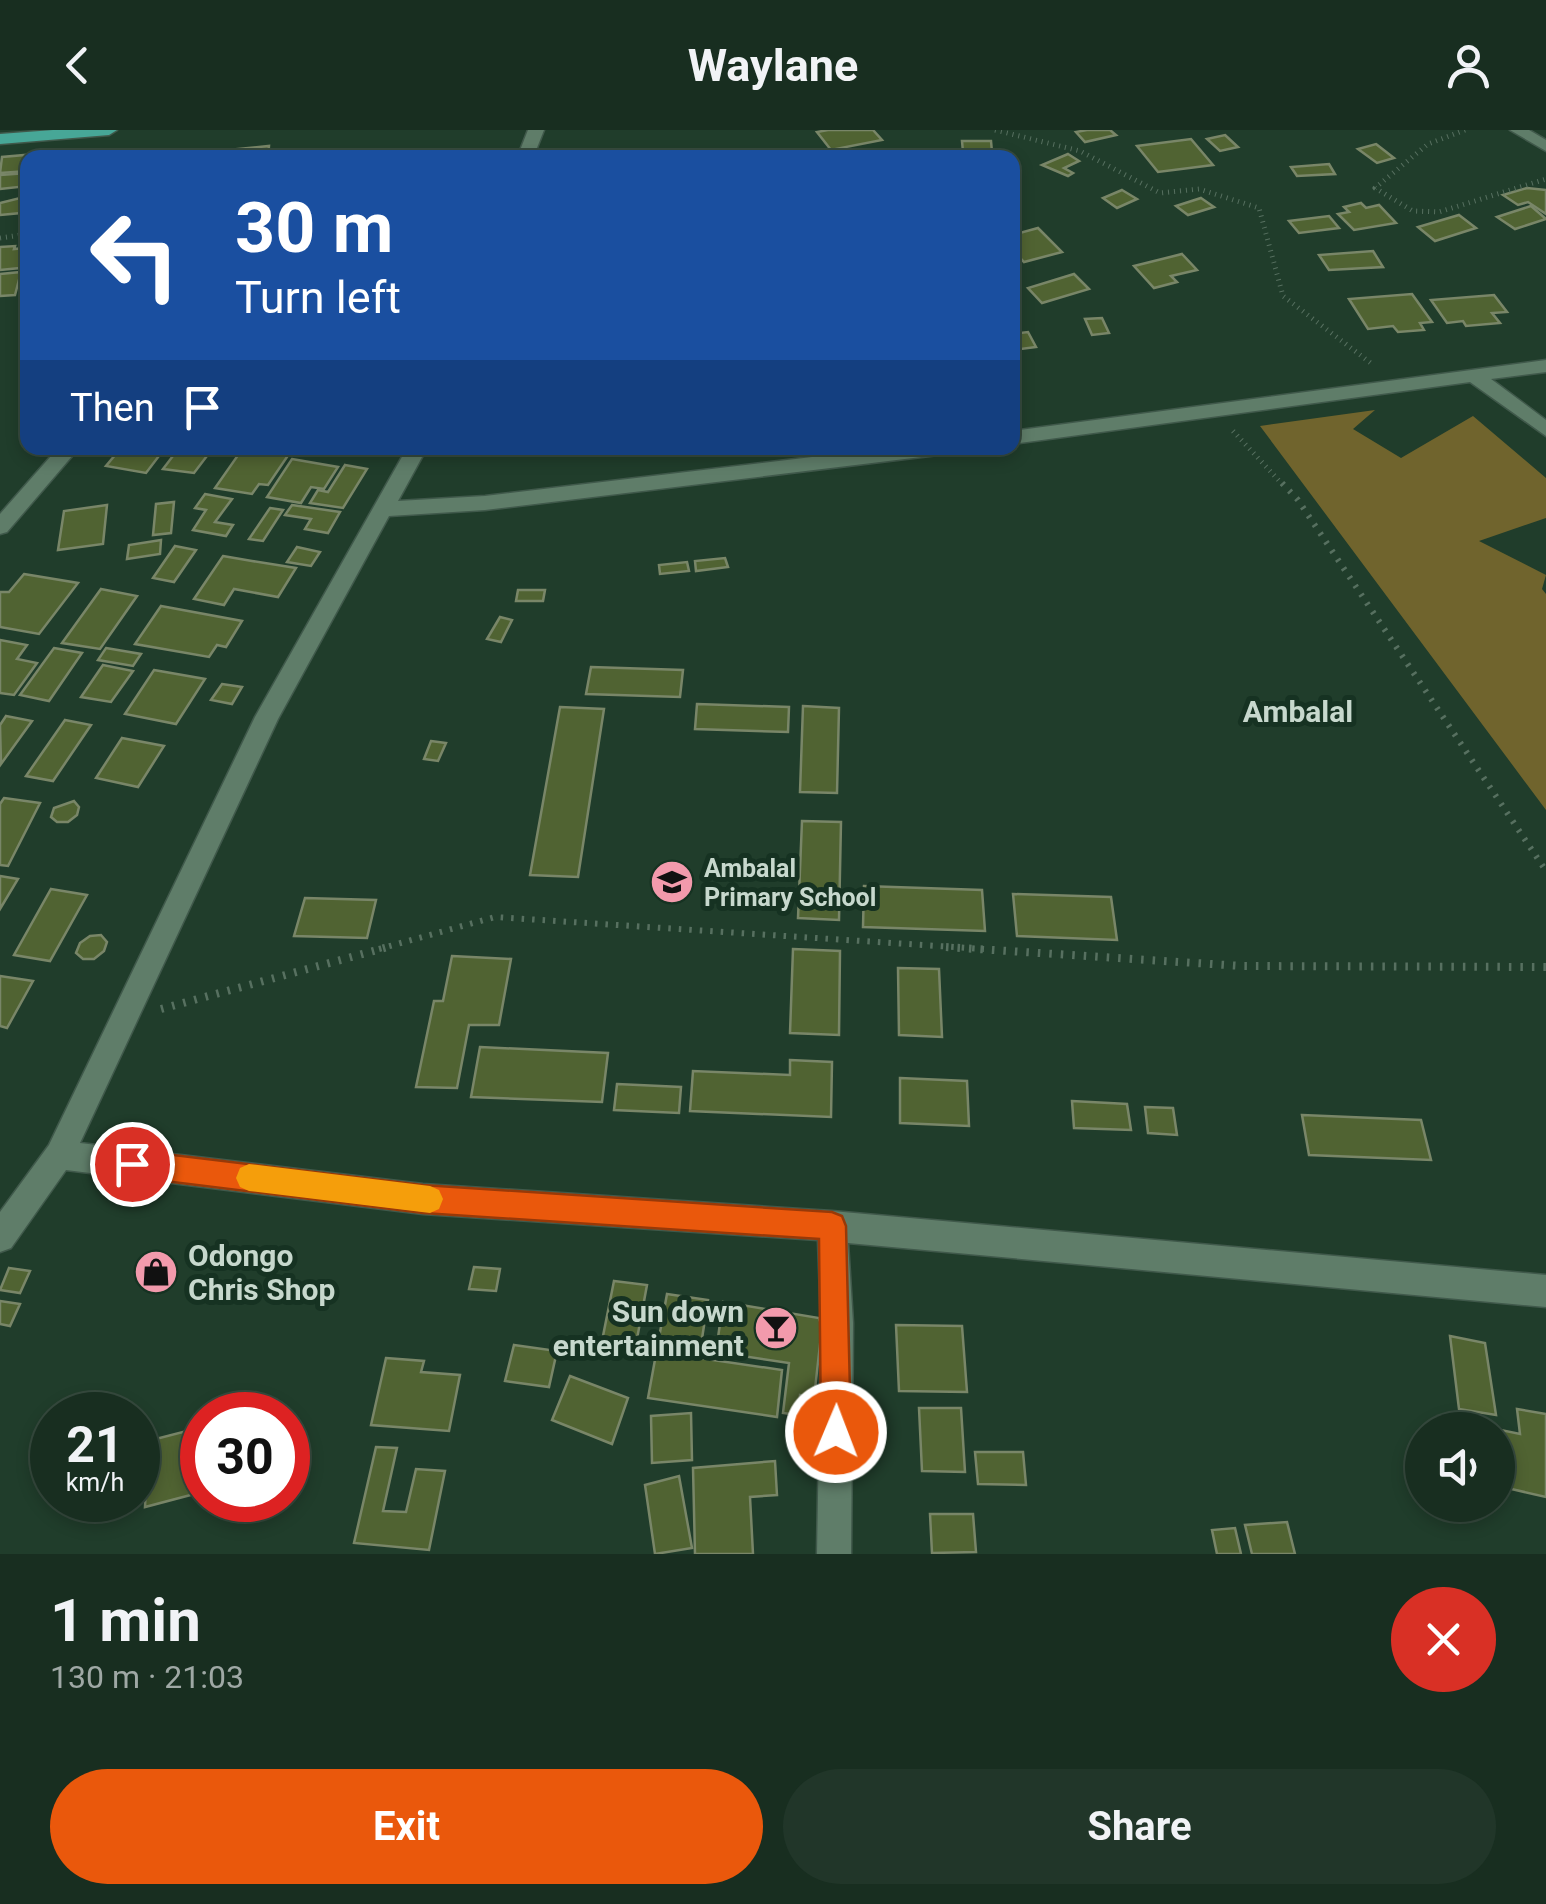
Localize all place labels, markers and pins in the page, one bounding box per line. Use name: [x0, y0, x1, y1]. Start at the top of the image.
place label: Ambalal Primary School: [704, 854, 876, 912]
school or university icon: Ambalal Primary School: [649, 859, 695, 905]
pin: [90, 1122, 175, 1207]
place label: Odongo Chris Shop: [188, 1238, 335, 1307]
shop icon: Odongo Chris Shop: [133, 1249, 179, 1295]
place label: Sun down entertainment: [553, 1294, 744, 1363]
bar icon: Sun down entertainment: [753, 1305, 799, 1351]

